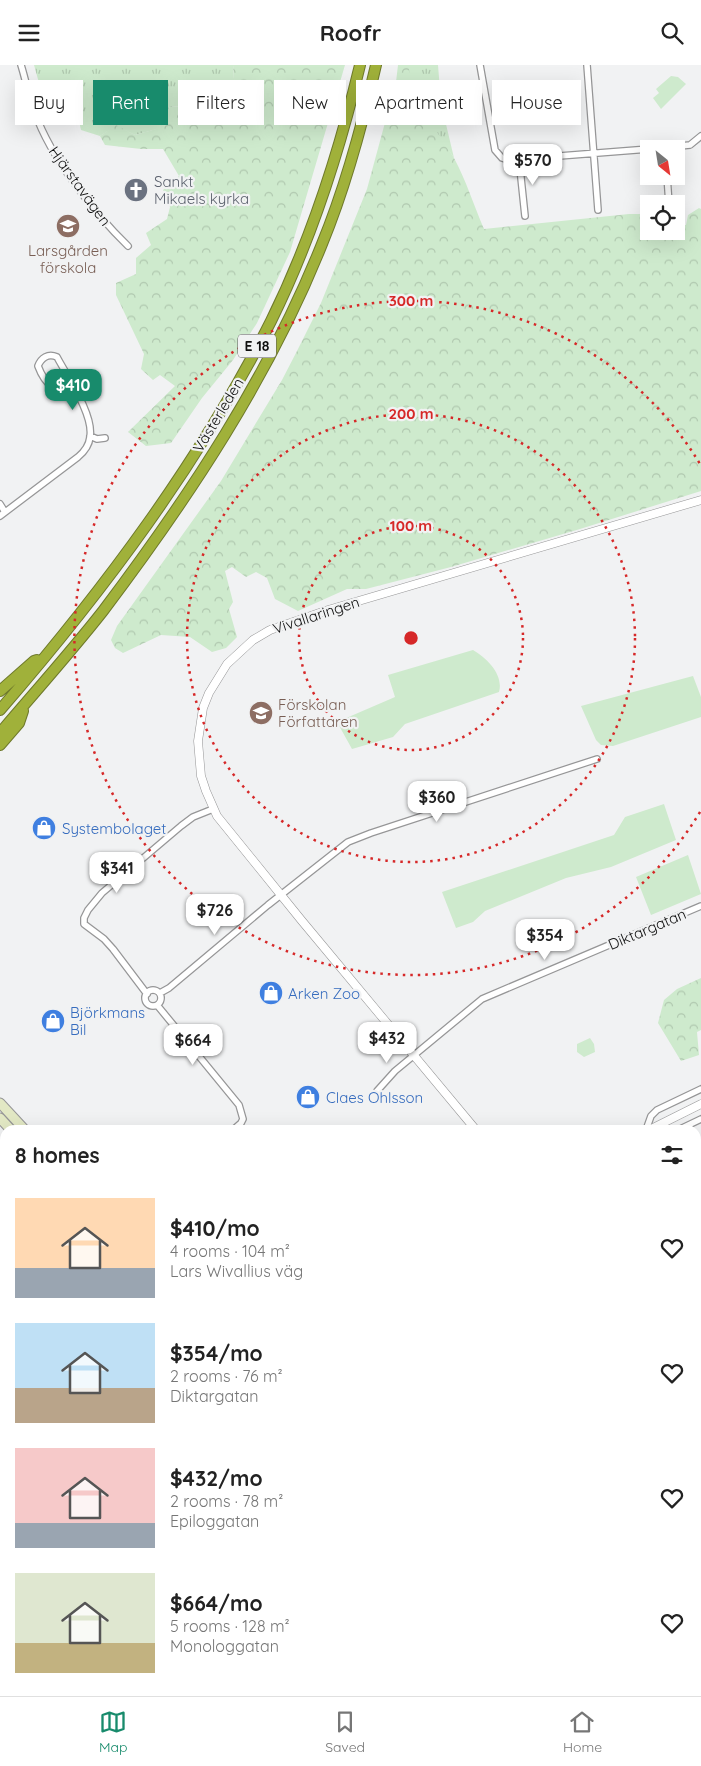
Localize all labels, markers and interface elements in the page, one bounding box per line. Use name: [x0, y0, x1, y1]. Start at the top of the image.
icon: menu: [15, 19, 43, 47]
text: Roofr: [320, 19, 381, 47]
icon: search: [658, 19, 686, 47]
chip: Buy: [15, 80, 83, 125]
chip: Rent: [93, 80, 168, 125]
chip: Filters: [178, 80, 264, 125]
chip: New: [274, 80, 346, 125]
chip: Apartment: [356, 80, 482, 125]
chip: House: [492, 80, 581, 125]
north arrow: [640, 140, 685, 185]
map controls: [640, 140, 685, 240]
street label: Hjärstavägen: [45, 142, 115, 230]
pin: $570: [503, 143, 563, 186]
text: $570: [514, 150, 552, 170]
place label: Sankt Mikaels kyrka: [154, 172, 249, 208]
church icon: Sankt Mikaels kyrka: [123, 177, 149, 203]
button: locate: [640, 195, 685, 240]
school or university icon: Larsgården förskola: [55, 213, 81, 239]
place label: Larsgården förskola: [28, 241, 108, 277]
text: 300 m: [389, 291, 433, 310]
road number: E 18: [238, 335, 276, 357]
pin: $410: [43, 369, 103, 411]
street label: Västerleden: [188, 374, 248, 456]
text: $410: [56, 375, 90, 395]
text: 200 m: [389, 404, 434, 423]
text: 100 m: [390, 516, 432, 535]
street label: Vivallaringen: [270, 592, 362, 638]
centre of rings: [402, 629, 420, 647]
place label: Förskolan Författaren: [278, 695, 358, 731]
school or university icon: Förskolan Författaren: [248, 700, 274, 726]
pin: $360: [407, 781, 467, 823]
text: $360: [419, 787, 455, 807]
shop icon: Systembolaget: [31, 815, 57, 841]
place label: Systembolaget: [62, 819, 166, 838]
pin: $341: [87, 851, 147, 894]
text: $341: [100, 858, 134, 878]
pin: $726: [185, 893, 245, 936]
text: $726: [197, 900, 233, 920]
street label: Diktargatan: [605, 904, 689, 954]
pin: $354: [515, 919, 575, 961]
text: $354: [527, 925, 563, 945]
shop icon: Arken Zoo: [258, 980, 284, 1006]
place label: Arken Zoo: [288, 984, 360, 1003]
place label: Björkmans Bil: [70, 1003, 145, 1039]
shop icon: Björkmans Bil: [40, 1008, 66, 1034]
pin: $432: [357, 1021, 417, 1064]
pin: $664: [163, 1023, 223, 1066]
text: $432: [369, 1028, 405, 1048]
text: $664: [175, 1030, 211, 1050]
shop icon: Claes Ohlsson: [295, 1084, 321, 1110]
place label: Claes Ohlsson: [326, 1088, 423, 1107]
icon: filters: [658, 1141, 686, 1169]
text: 8 homes: [15, 1142, 100, 1168]
text: $410/mo: [170, 1215, 260, 1241]
icon: home: [55, 1218, 115, 1278]
icon: heart: [658, 1234, 686, 1262]
text: 4 rooms · 104 m²: [170, 1241, 290, 1261]
text: Lars Wivallius väg: [170, 1261, 303, 1281]
text: $354/mo: [170, 1340, 263, 1366]
icon: home: [55, 1343, 115, 1403]
icon: heart: [658, 1359, 686, 1387]
text: 2 rooms · 76 m²: [170, 1366, 283, 1386]
text: Diktargatan: [170, 1386, 259, 1406]
text: $432/mo: [170, 1465, 263, 1491]
icon: home: [55, 1468, 115, 1528]
icon: heart: [658, 1484, 686, 1512]
text: 2 rooms · 78 m²: [170, 1491, 283, 1511]
text: Epiloggatan: [170, 1511, 259, 1531]
text: $664/mo: [170, 1590, 263, 1616]
icon: home: [55, 1593, 115, 1653]
icon: heart: [658, 1609, 686, 1637]
text: 5 rooms · 128 m²: [170, 1616, 290, 1636]
text: Monologgatan: [170, 1636, 279, 1656]
tab: Map: [99, 1708, 127, 1756]
tab: Saved: [325, 1708, 365, 1756]
tab: Home: [563, 1708, 602, 1756]

